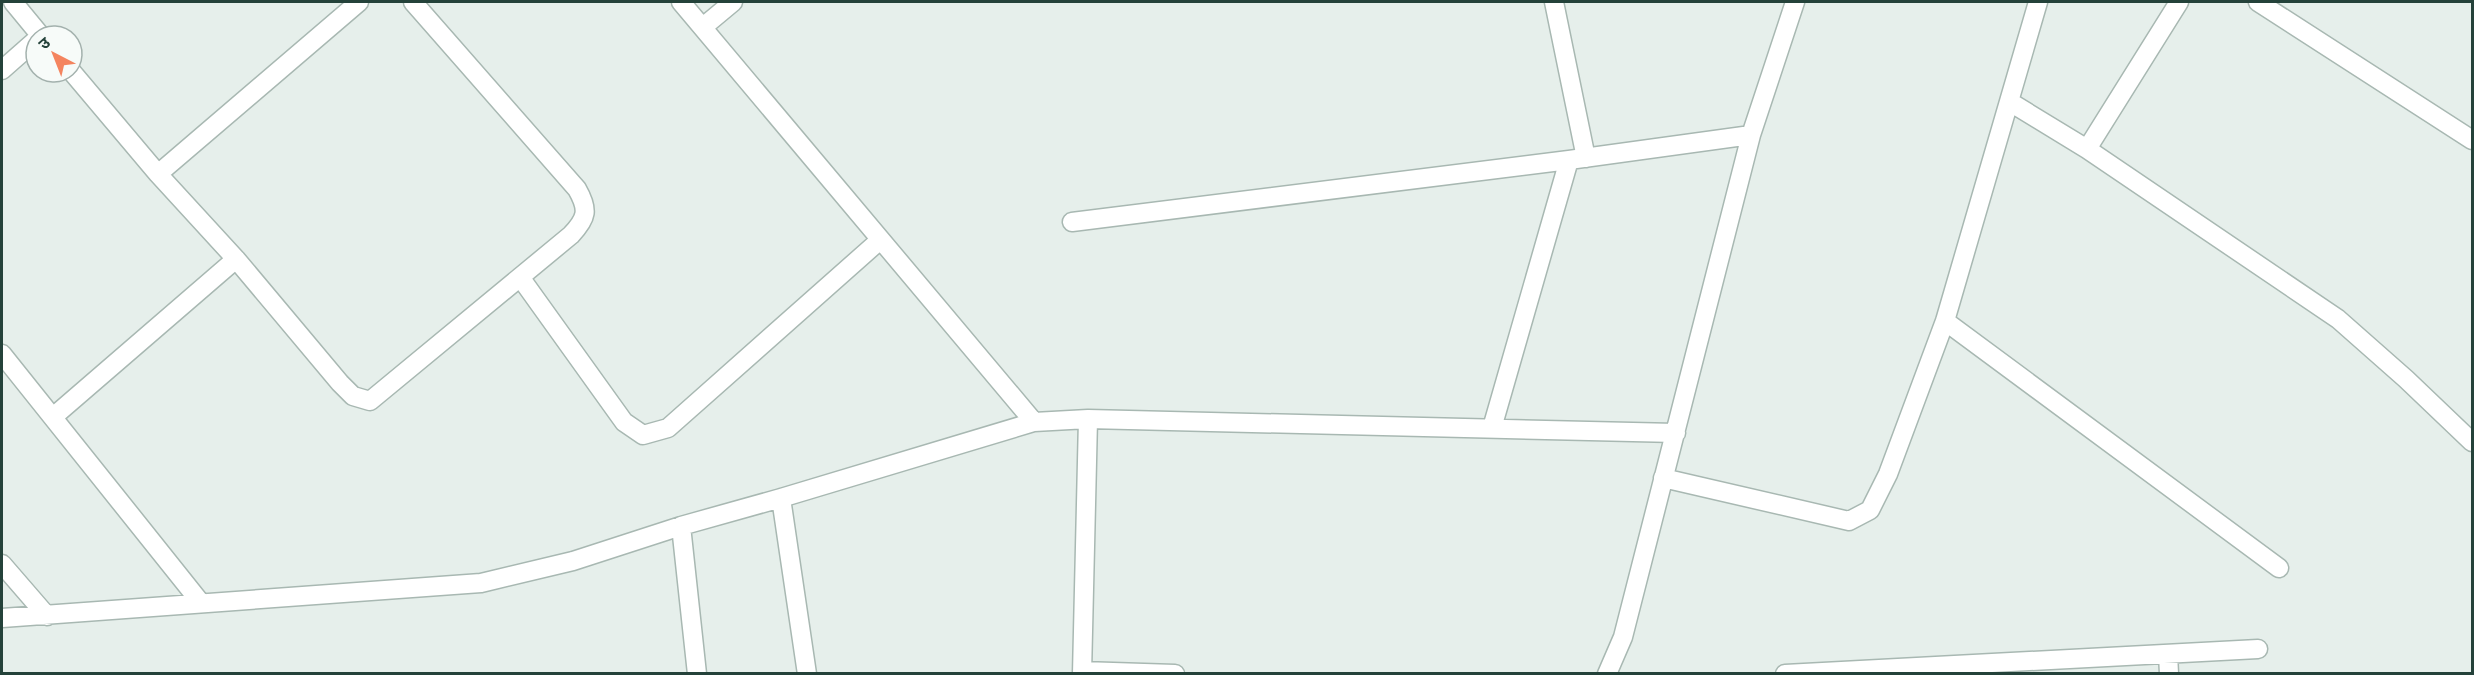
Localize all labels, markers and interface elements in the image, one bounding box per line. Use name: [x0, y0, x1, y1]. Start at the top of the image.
north arrow: [24, 24, 84, 84]
text: उ: [33, 31, 56, 55]

